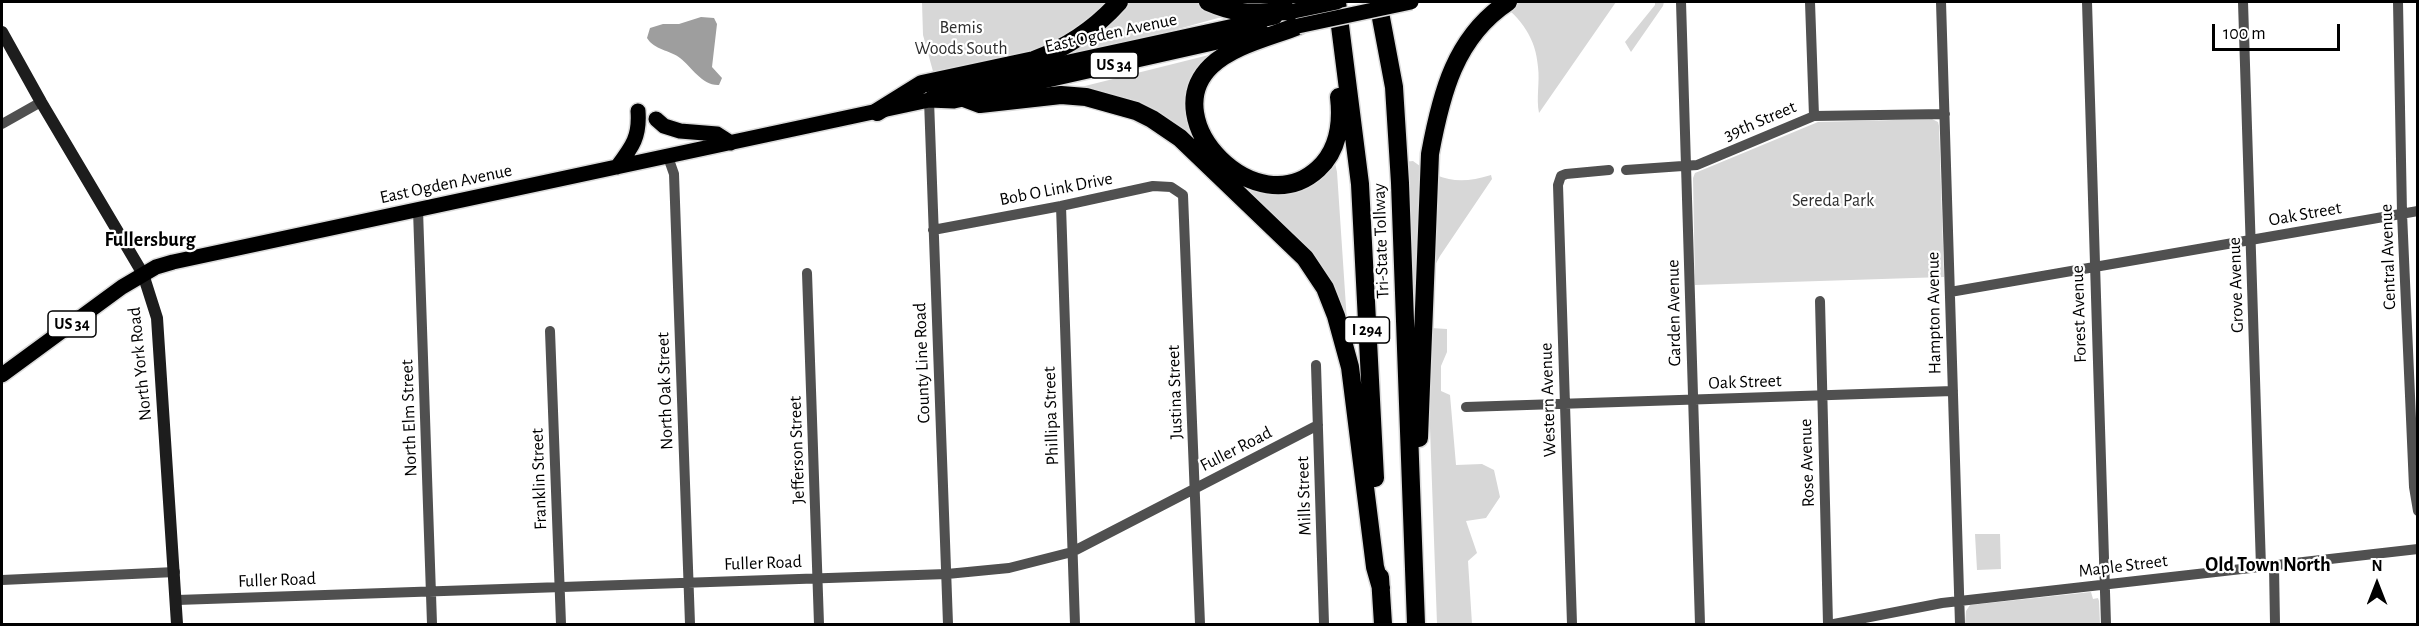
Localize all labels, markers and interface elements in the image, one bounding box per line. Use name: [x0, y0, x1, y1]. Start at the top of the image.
street label: East Ogden Avenue: [1043, 8, 1179, 58]
scale bar: [2215, 12, 2342, 50]
park label: Bemis Woods South: [914, 17, 1008, 60]
text: 100 m: [2223, 25, 2266, 43]
road number: US 34: [1090, 52, 1138, 78]
street label: 39th Street: [1721, 96, 1799, 146]
street label: East Ogden Avenue: [378, 159, 514, 209]
street label: Bob O Link Drive: [998, 167, 1114, 211]
street label: Tri-State Tollway: [1368, 183, 1394, 299]
park label: Sereda Park: [1792, 190, 1874, 212]
street label: Oak Street: [2267, 197, 2343, 231]
street label: Central Avenue: [2375, 204, 2401, 310]
district label: Fullersburg: [104, 228, 196, 252]
street label: Grove Avenue: [2224, 237, 2248, 333]
street label: Hampton Avenue: [1922, 252, 1946, 374]
street label: Garden Avenue: [1662, 259, 1686, 367]
street label: Forest Avenue: [2067, 265, 2091, 363]
street label: County Line Road: [909, 302, 935, 424]
street label: North York Road: [123, 306, 157, 422]
road number: US 34: [48, 311, 96, 337]
road number: I 294: [1344, 317, 1390, 343]
street label: North Oak Street: [652, 332, 678, 450]
street label: Western Avenue: [1535, 342, 1561, 458]
street label: Justina Street: [1163, 345, 1187, 439]
street label: North Elm Street: [396, 359, 422, 477]
street label: Phillipa Street: [1038, 366, 1064, 466]
street label: Oak Street: [1708, 370, 1782, 394]
street label: Jefferson Street: [784, 396, 810, 504]
street label: Rose Avenue: [1795, 418, 1819, 508]
street label: Fuller Road: [1196, 422, 1276, 476]
street label: Franklin Street: [526, 428, 552, 530]
street label: Mills Street: [1292, 456, 1316, 536]
street label: Maple Street: [2077, 550, 2169, 582]
street label: Fuller Road: [724, 551, 802, 575]
district label: Old Town North: [2205, 553, 2331, 577]
north arrow: [2347, 554, 2407, 614]
text: N: [2371, 558, 2383, 574]
street label: Fuller Road: [238, 568, 316, 592]

